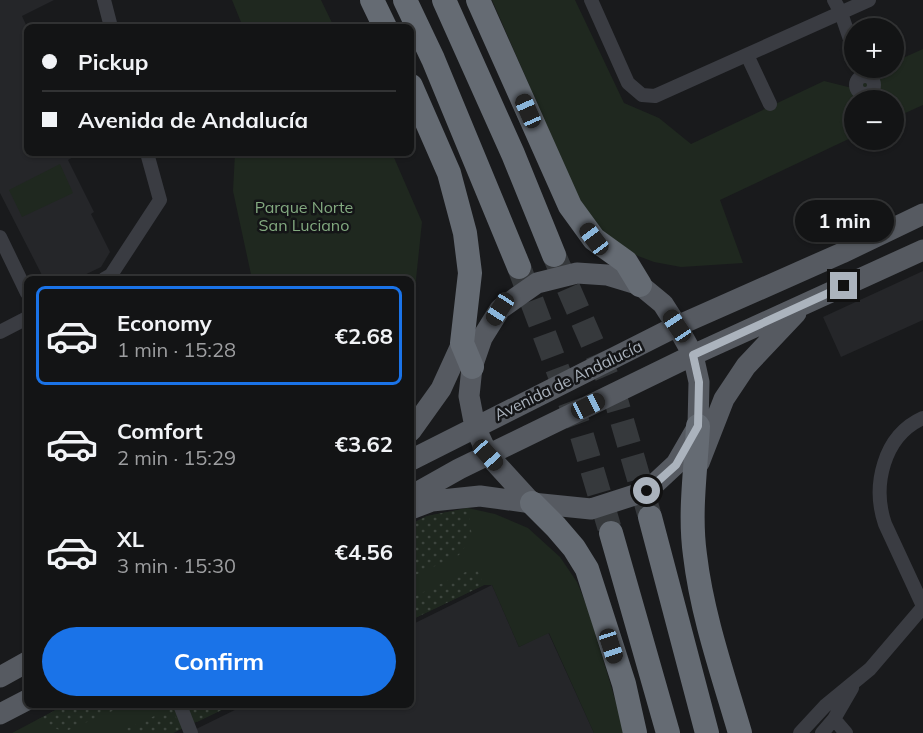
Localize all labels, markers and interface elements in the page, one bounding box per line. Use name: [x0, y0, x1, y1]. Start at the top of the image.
map controls: [844, 18, 904, 150]
button: +: [844, 18, 904, 78]
text: Pickup: [78, 48, 148, 76]
button: −: [844, 90, 904, 150]
car: [512, 91, 544, 131]
text: Avenida de Andalucía: [78, 106, 308, 134]
park label: Parque Norte San Luciano: [255, 197, 353, 235]
callout: 1 min: [794, 199, 894, 241]
text: 1 min: [818, 208, 871, 233]
car: [576, 219, 612, 259]
route end: [830, 272, 857, 299]
car: [483, 289, 517, 329]
car: [659, 306, 695, 346]
icon: car: [45, 309, 99, 363]
text: Economy: [117, 309, 212, 337]
text: €2.68: [335, 322, 393, 350]
street label: Avenida de Andalucía: [491, 335, 645, 425]
text: 1 min · 15:28: [117, 337, 236, 362]
car: [568, 390, 608, 422]
icon: car: [45, 417, 99, 471]
text: Comfort: [117, 417, 203, 445]
text: €3.62: [335, 430, 393, 458]
car: [469, 436, 507, 474]
text: 2 min · 15:29: [117, 445, 236, 470]
route start: [633, 477, 660, 504]
icon: car: [45, 525, 99, 579]
text: XL: [117, 525, 144, 553]
text: €4.56: [335, 538, 393, 566]
text: 3 min · 15:30: [117, 553, 236, 578]
car: [597, 626, 625, 666]
button: Confirm: [42, 627, 396, 696]

